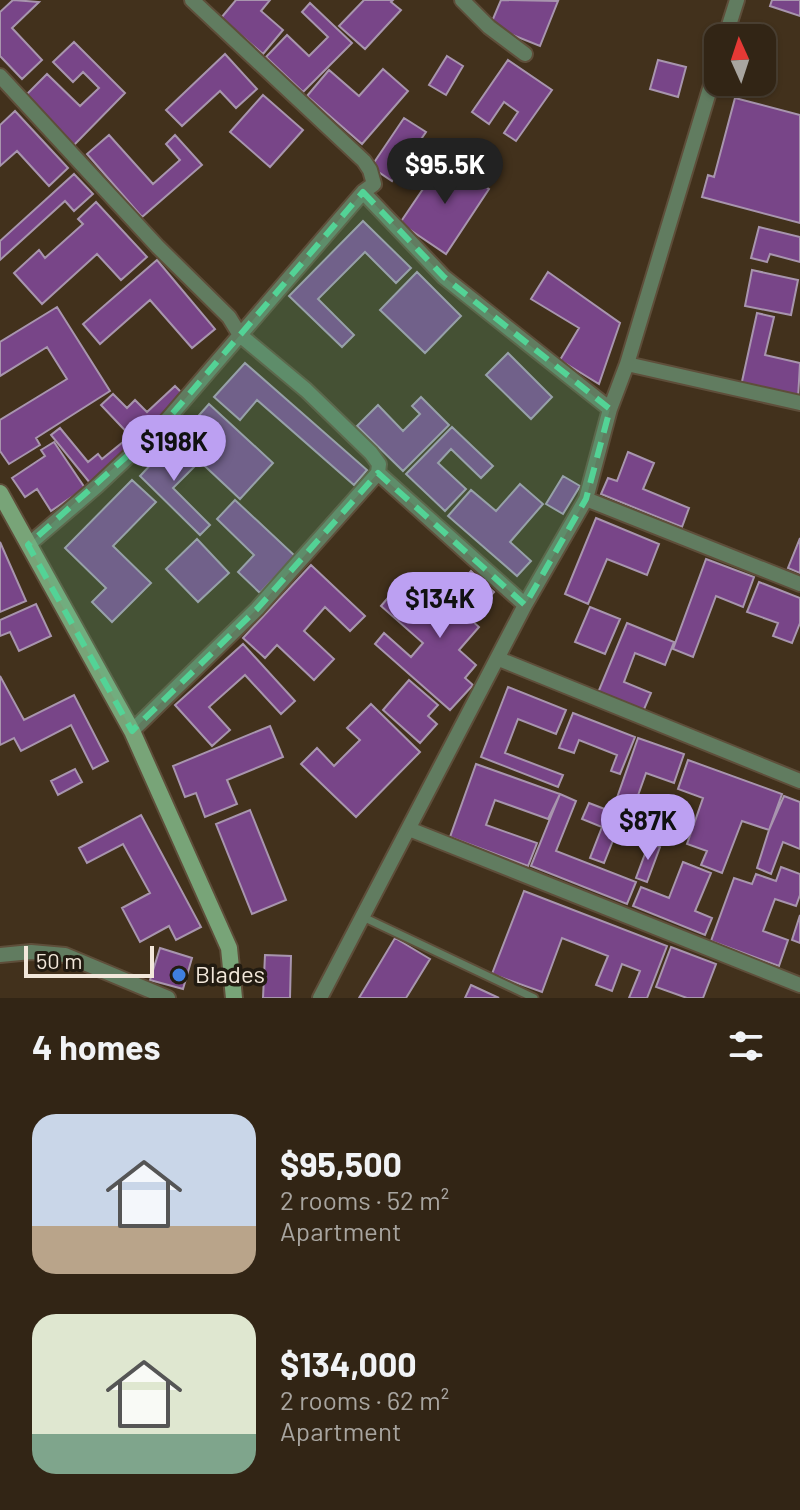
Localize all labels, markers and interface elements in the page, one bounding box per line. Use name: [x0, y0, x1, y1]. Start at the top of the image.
north arrow: [704, 24, 776, 96]
map controls: [704, 24, 776, 96]
pin: $95.5K: [380, 138, 510, 206]
text: $95.5K: [405, 148, 485, 179]
pin: $198K: [118, 415, 230, 483]
text: $198K: [140, 425, 208, 456]
pin: $134K: [384, 572, 496, 640]
text: $134K: [405, 582, 475, 613]
pin: $87K: [601, 794, 695, 862]
text: $87K: [619, 804, 677, 835]
scale bar: [24, 942, 154, 978]
text: 50 m: [36, 947, 82, 973]
place label: Blades: [195, 959, 265, 988]
marker: Blades: [170, 966, 188, 984]
icon: filters: [724, 1024, 768, 1068]
text: 4 homes: [32, 1026, 161, 1067]
text: $95,500: [280, 1143, 402, 1184]
icon: home: [96, 1146, 192, 1242]
text: 2 rooms · 52 m²: [280, 1184, 449, 1215]
text: Apartment: [280, 1215, 401, 1246]
text: $134,000: [280, 1343, 417, 1384]
icon: home: [96, 1346, 192, 1442]
text: 2 rooms · 62 m²: [280, 1384, 449, 1415]
text: Apartment: [280, 1415, 401, 1446]

